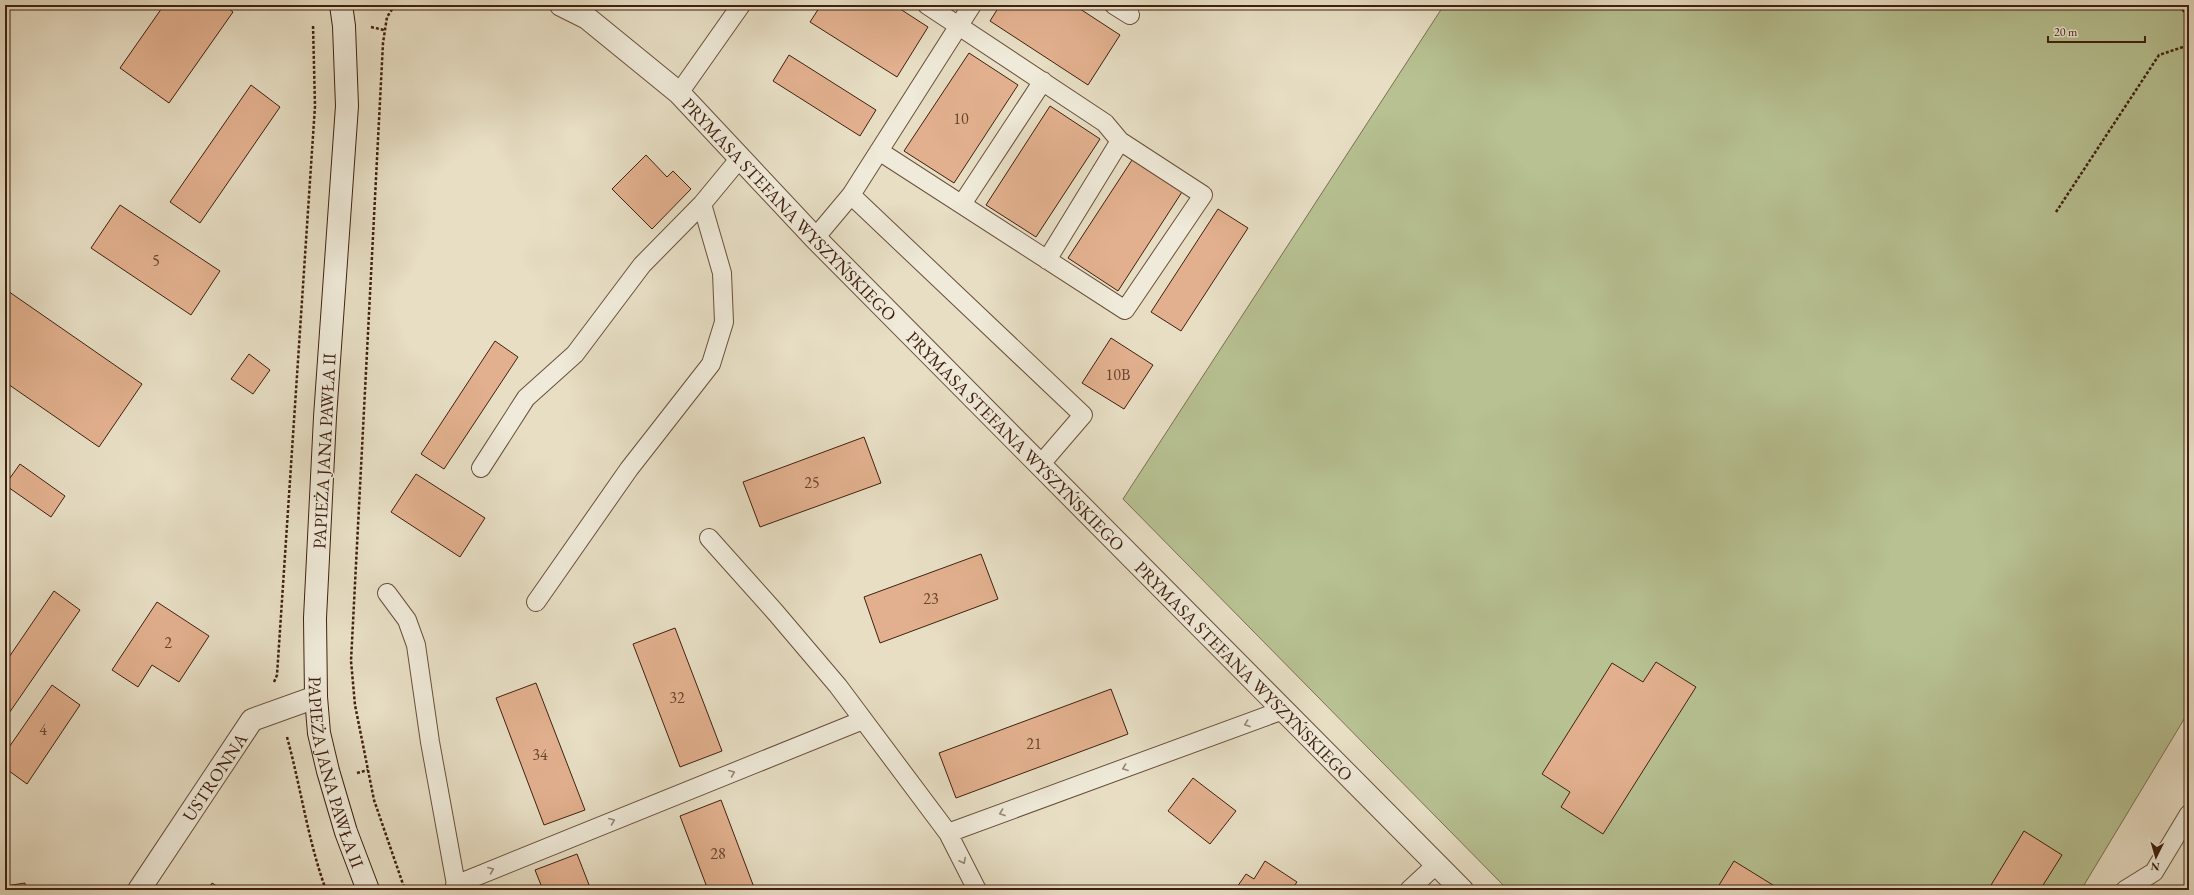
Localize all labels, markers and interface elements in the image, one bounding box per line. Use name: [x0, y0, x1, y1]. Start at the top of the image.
scale bar: [2048, 18, 2145, 44]
text: 20 m: [2054, 24, 2078, 40]
street label: PRYMASA STEFANA WYSZYŃSKIEGO: [677, 92, 902, 325]
house number: 10: [953, 108, 969, 129]
house number: 5: [152, 250, 160, 271]
street label: PRYMASA STEFANA WYSZYŃSKIEGO: [902, 326, 1130, 555]
street label: PAPIEŻA JANA PAWŁA II: [307, 352, 341, 550]
house number: 10B: [1106, 364, 1130, 385]
house number: 25: [804, 472, 820, 493]
street label: PRYMASA STEFANA WYSZYŃSKIEGO: [1130, 556, 1358, 785]
house number: 23: [923, 588, 939, 609]
house number: 2: [164, 632, 172, 653]
street label: PAPIEŻA JANA PAWŁA II: [304, 676, 370, 871]
house number: 32: [669, 687, 685, 708]
house number: 4: [39, 719, 47, 740]
one-way arrow: [1243, 719, 1250, 727]
street label: USTRONNA: [177, 728, 252, 825]
house number: 21: [1026, 733, 1042, 754]
house number: 34: [532, 744, 548, 765]
one-way arrow: [1121, 764, 1128, 772]
one-way arrow: [728, 770, 736, 778]
one-way arrow: [999, 808, 1006, 816]
one-way arrow: [608, 818, 615, 826]
north arrow: [2136, 837, 2176, 877]
house number: 28: [710, 843, 726, 864]
one-way arrow: [958, 857, 965, 865]
text: N: [2150, 860, 2160, 874]
one-way arrow: [487, 867, 495, 875]

